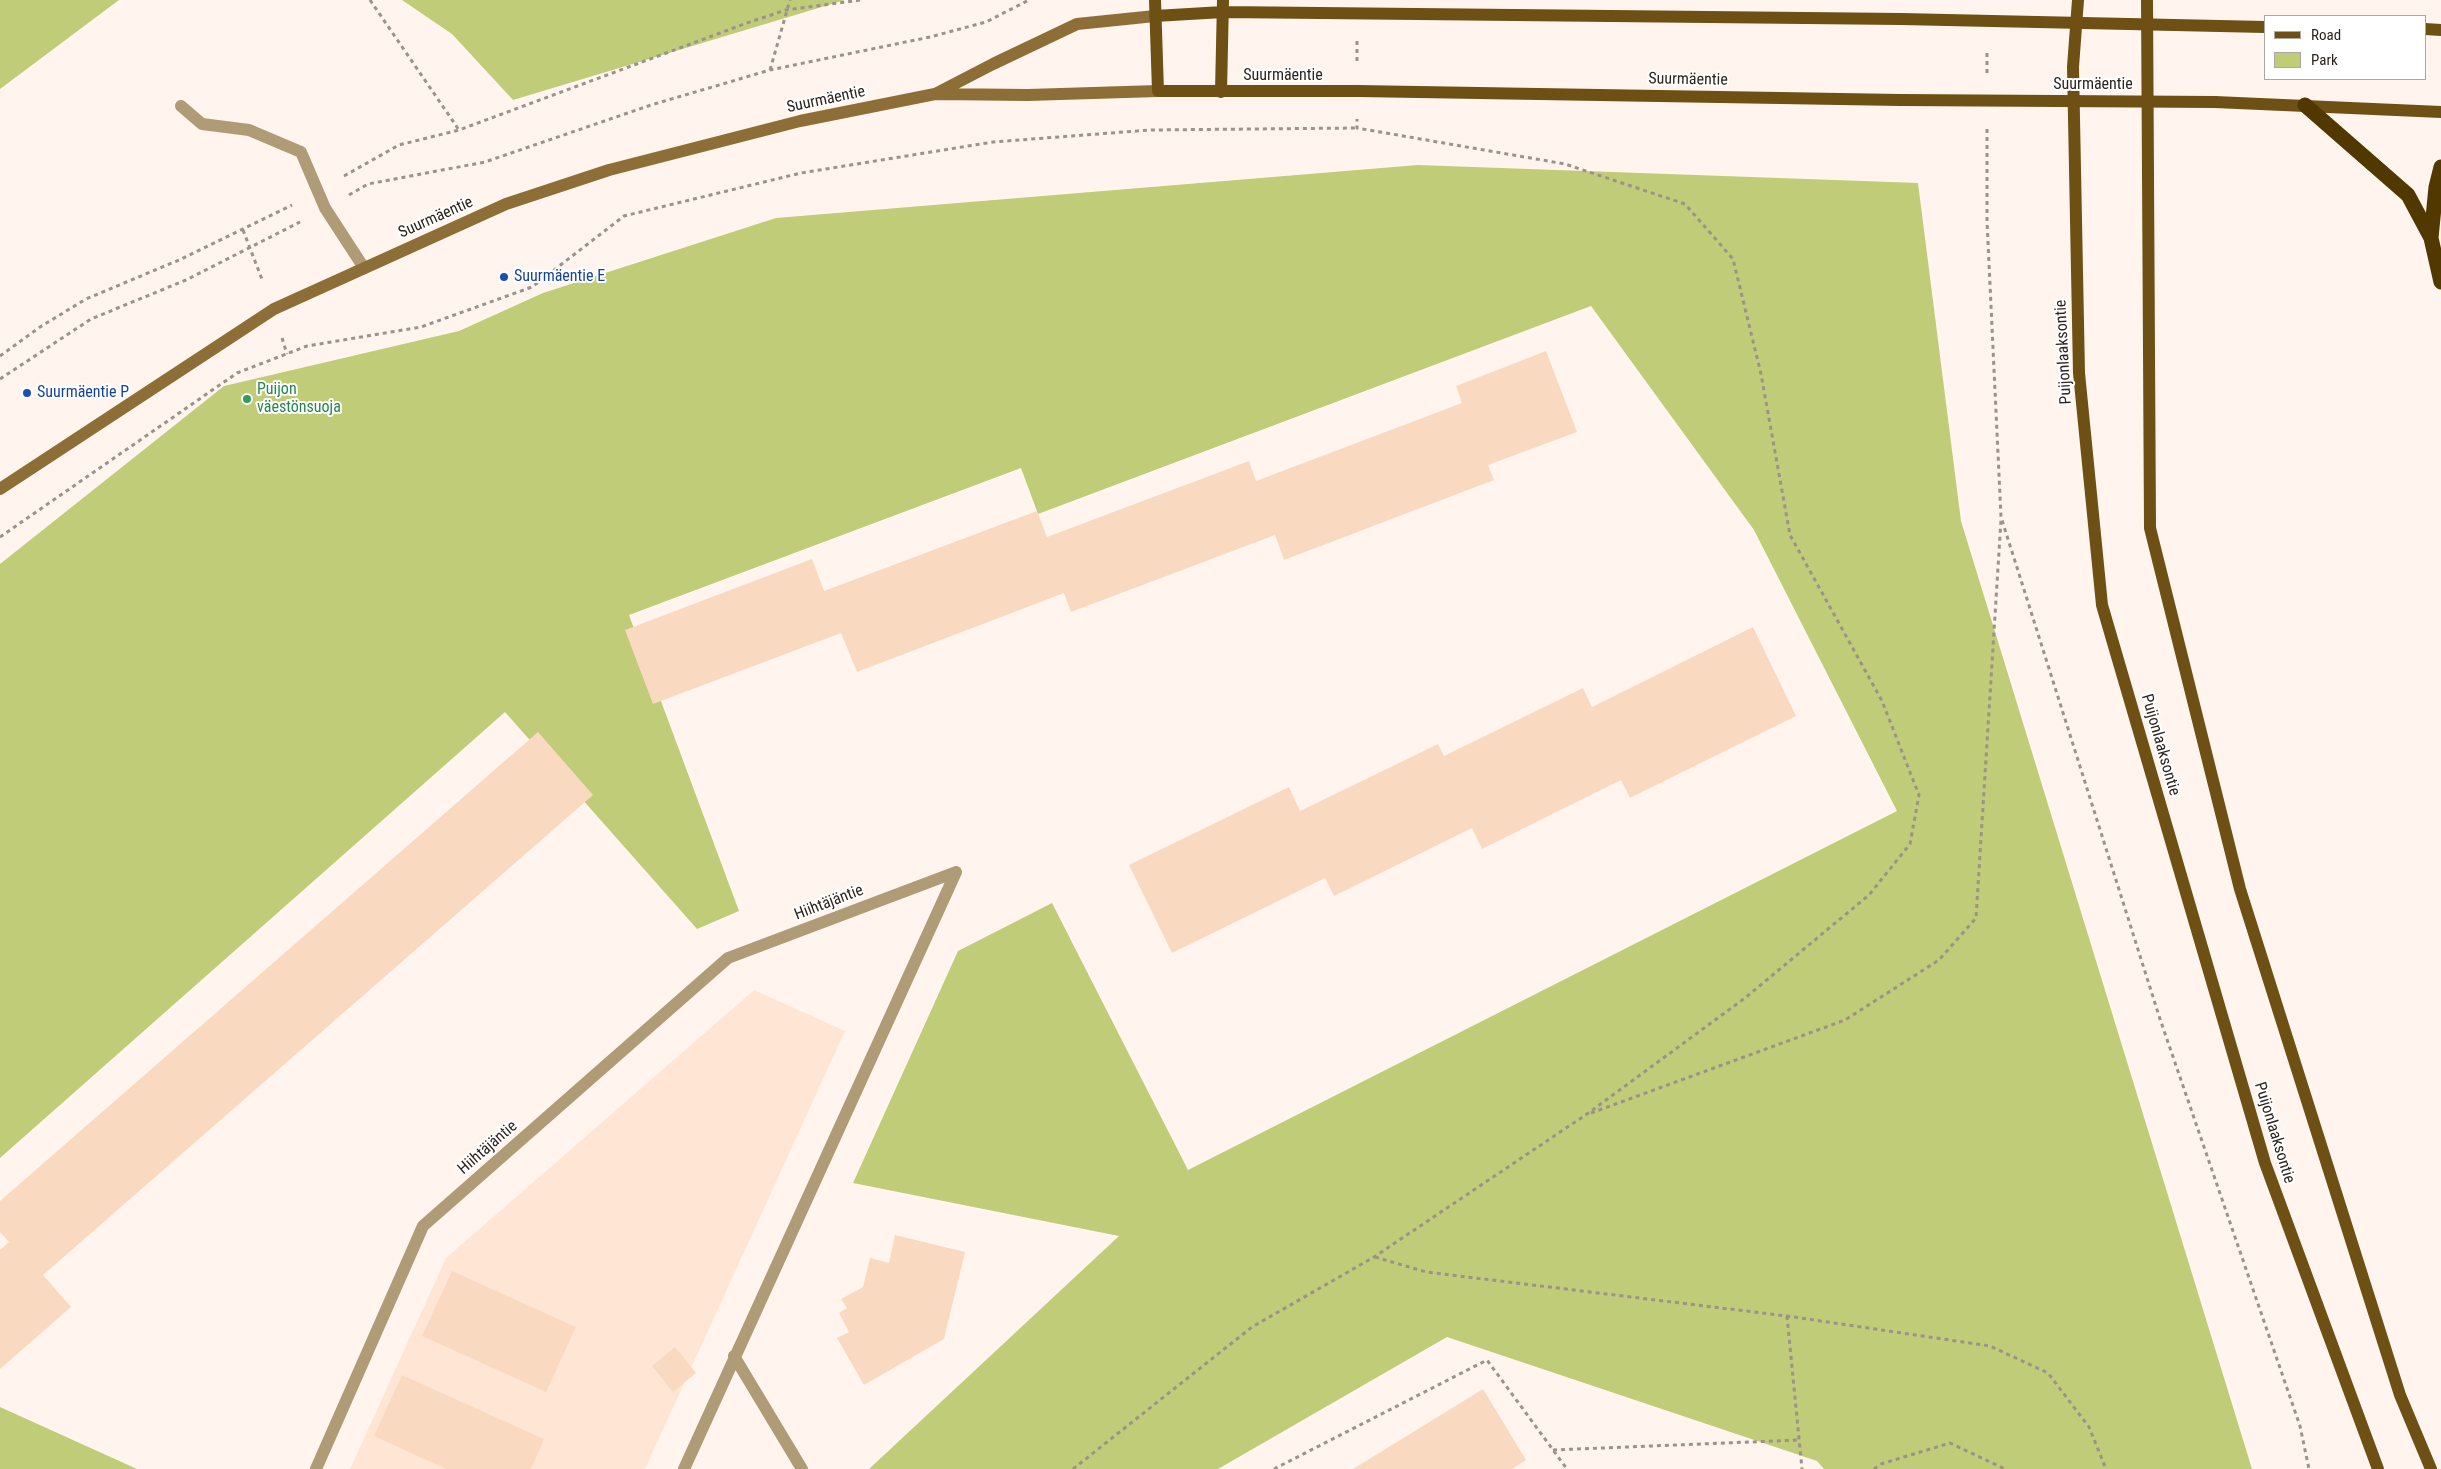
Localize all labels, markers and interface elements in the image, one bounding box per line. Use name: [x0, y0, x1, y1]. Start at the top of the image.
legend: [2264, 15, 2426, 80]
text: Road: [2311, 26, 2341, 44]
text: Park: [2311, 51, 2338, 69]
street label: Suurmäentie: [1243, 66, 1323, 86]
street label: Suurmäentie: [1648, 70, 1728, 90]
street label: Suurmäentie: [2053, 75, 2133, 95]
street label: Suurmäentie: [785, 82, 867, 118]
street label: Suurmäentie: [396, 193, 476, 243]
place label: Suurmäentie E: [514, 267, 605, 287]
marker: Suurmäentie E: [498, 271, 510, 283]
street label: Puijonlaaksontie: [2052, 299, 2076, 405]
place label: Puijon väestönsuoja: [257, 380, 341, 418]
place label: Suurmäentie P: [37, 383, 129, 403]
marker: Suurmäentie P: [21, 387, 33, 399]
marker: Puijon väestönsuoja: [241, 393, 253, 405]
street label: Puijonlaaksontie: [2136, 692, 2184, 798]
street label: Hiihtäjäntie: [792, 881, 866, 925]
street label: Puijonlaaksontie: [2249, 1080, 2299, 1186]
street label: Hiihtäjäntie: [454, 1117, 522, 1179]

